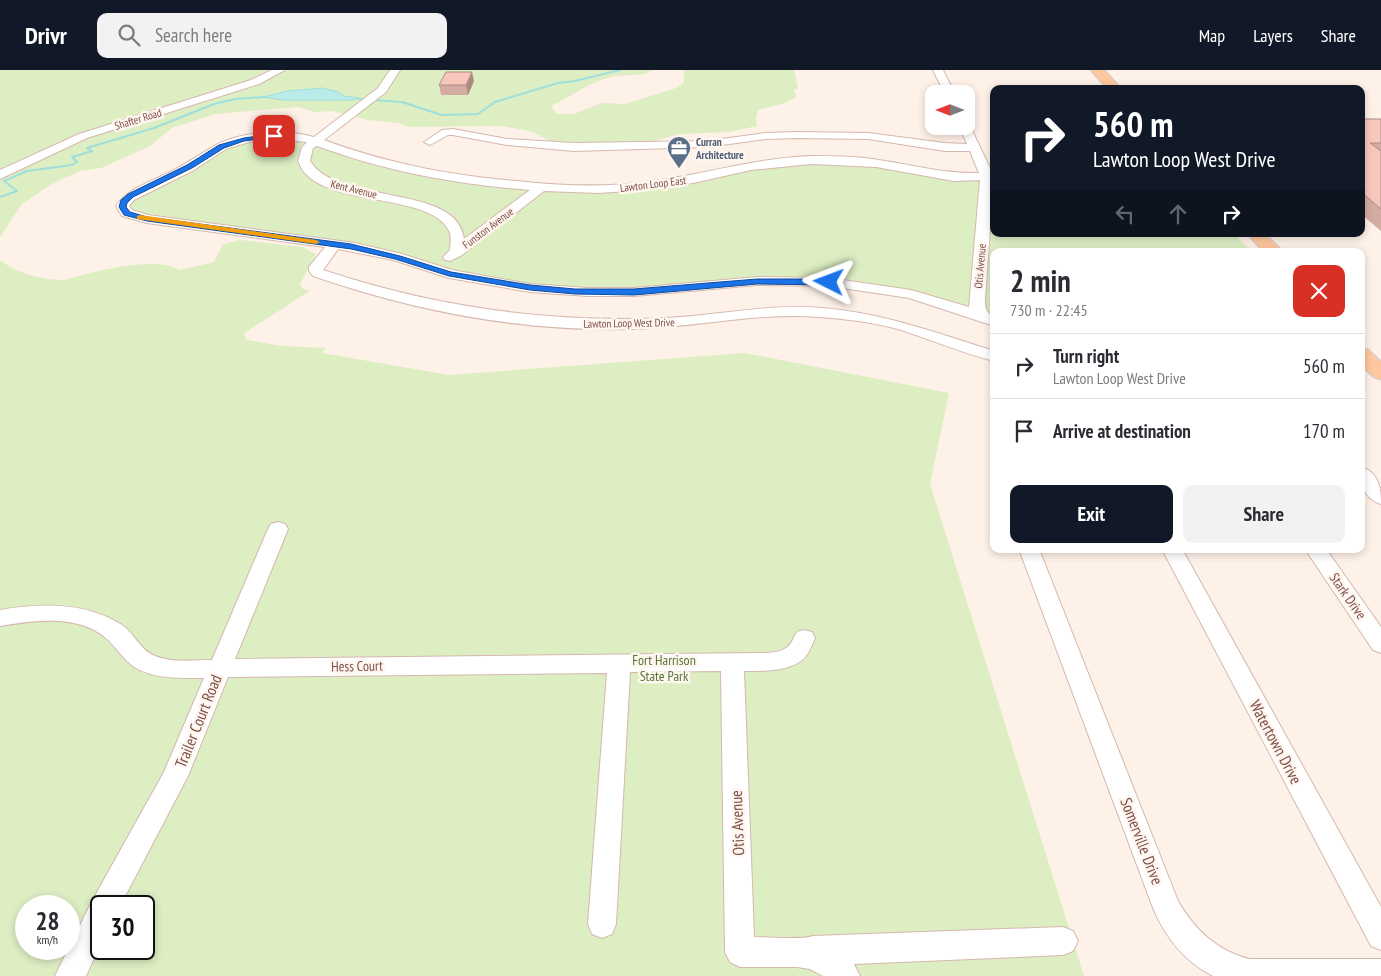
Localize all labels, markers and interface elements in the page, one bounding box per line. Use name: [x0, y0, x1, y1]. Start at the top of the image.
search box: [97, 13, 447, 58]
text: Drivr: [25, 20, 67, 51]
icon: search: [115, 21, 143, 49]
text: Search here: [155, 23, 232, 47]
text: Map: [1199, 24, 1225, 47]
text: Layers: [1253, 24, 1293, 47]
text: Share: [1321, 24, 1356, 47]
north arrow: [925, 85, 975, 135]
map controls: [925, 85, 975, 135]
text: 560 m: [1093, 101, 1174, 147]
street label: Shafter Road: [113, 105, 163, 133]
icon: right: [1010, 105, 1075, 170]
pin: [253, 115, 295, 157]
icon: arrive: [260, 122, 288, 150]
office icon: Curran Architecture: [666, 135, 692, 169]
place label: Curran Architecture: [695, 135, 744, 162]
text: Lawton Loop West Drive: [1093, 145, 1276, 173]
street label: Lawton Loop East: [619, 173, 687, 195]
street label: Kent Avenue: [329, 176, 379, 202]
icon: left: [1111, 200, 1139, 228]
icon: ahead: [1164, 200, 1192, 228]
icon: right: [1217, 200, 1245, 228]
street label: Funston Avenue: [460, 204, 517, 252]
street label: Otis Avenue: [971, 243, 989, 289]
position arrow: [802, 255, 854, 307]
text: 2 min: [1010, 261, 1071, 300]
button: close: [1293, 265, 1345, 317]
text: 730 m · 22:45: [1010, 300, 1088, 320]
street label: Lawton Loop West Drive: [583, 315, 675, 331]
text: Turn right: [1053, 344, 1119, 368]
icon: right: [1010, 352, 1038, 380]
text: 560 m: [1303, 354, 1345, 378]
text: Lawton Loop West Drive: [1053, 368, 1186, 388]
icon: arrive: [1010, 417, 1038, 445]
text: Arrive at destination: [1053, 419, 1191, 443]
text: 170 m: [1303, 419, 1345, 443]
button: Exit: [1010, 485, 1173, 543]
button: Share: [1183, 485, 1345, 543]
street label: Stark Drive: [1325, 569, 1371, 623]
park label: Fort Harrison State Park: [632, 651, 696, 685]
street label: Hess Court: [331, 657, 383, 675]
street label: Trailer Court Road: [170, 671, 226, 771]
street label: Watertown Drive: [1246, 697, 1306, 787]
street label: Otis Avenue: [726, 790, 748, 856]
street label: Somerville Drive: [1116, 795, 1168, 887]
speed limit sign: 30: [90, 895, 155, 960]
text: 28: [36, 905, 59, 937]
text: km/h: [37, 932, 58, 947]

